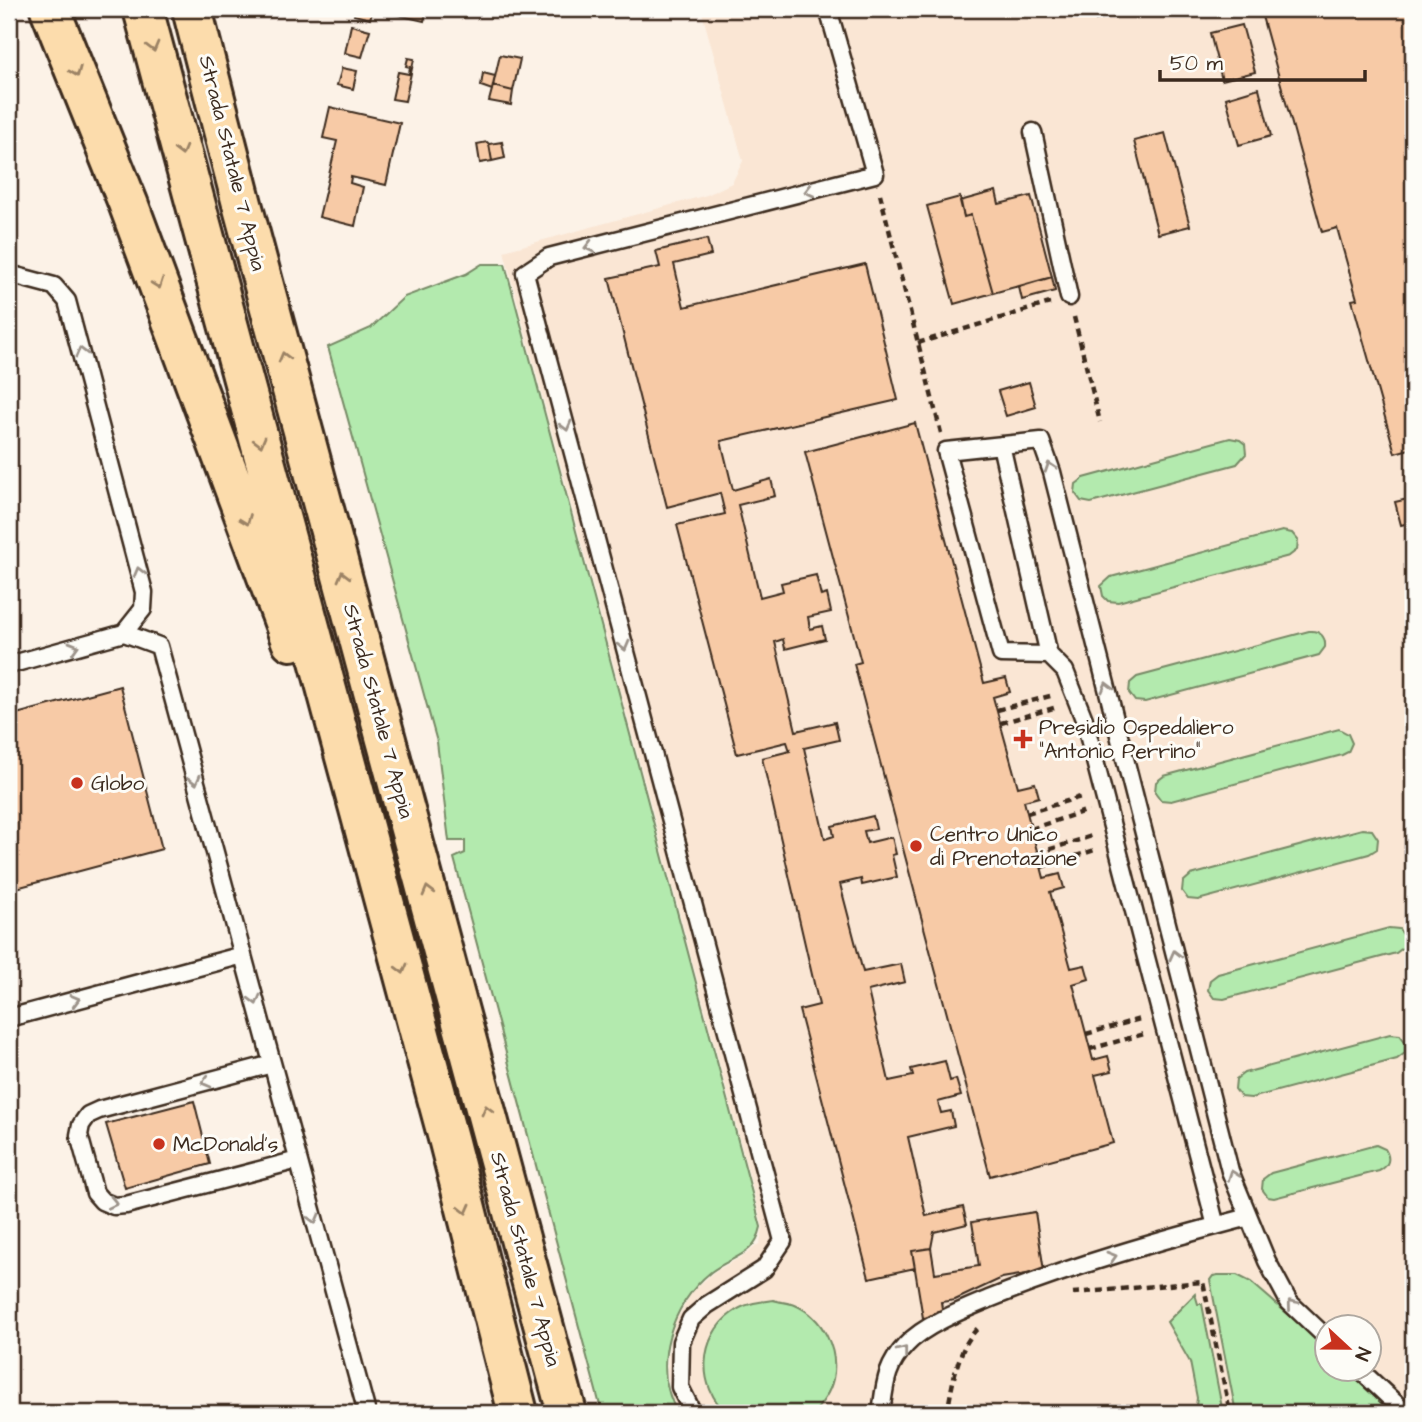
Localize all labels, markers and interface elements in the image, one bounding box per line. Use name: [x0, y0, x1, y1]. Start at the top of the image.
scale bar: [1160, 38, 1364, 82]
one-way arrow: [145, 41, 159, 53]
text: 50 m: [1170, 49, 1224, 78]
street label: Strada Statale 7 Appia: [191, 52, 273, 274]
one-way arrow: [67, 65, 81, 77]
one-way arrow: [173, 145, 188, 157]
one-way arrow: [803, 183, 815, 197]
one-way arrow: [583, 239, 595, 253]
one-way arrow: [150, 277, 164, 289]
one-way arrow: [75, 346, 89, 358]
one-way arrow: [277, 351, 292, 363]
one-way arrow: [558, 420, 572, 432]
one-way arrow: [252, 436, 266, 448]
one-way arrow: [1044, 461, 1058, 474]
one-way arrow: [237, 513, 251, 525]
one-way arrow: [133, 566, 147, 578]
one-way arrow: [337, 571, 351, 583]
street label: Strada Statale 7 Appia: [335, 601, 421, 822]
one-way arrow: [68, 640, 80, 655]
one-way arrow: [616, 640, 630, 652]
one-way arrow: [1101, 681, 1115, 693]
place label: Presidio Ospedaliero "Antonio Perrino": [1039, 713, 1234, 766]
marker: Presidio Ospedaliero "Antonio Perrino": [1013, 729, 1033, 749]
place label: Globo: [91, 769, 144, 798]
one-way arrow: [187, 774, 201, 786]
marker: Globo: [69, 775, 85, 791]
place label: Centro Unico di Prenotazione: [930, 820, 1077, 873]
marker: Centro Unico di Prenotazione: [908, 838, 924, 854]
one-way arrow: [422, 885, 436, 897]
one-way arrow: [1169, 949, 1183, 961]
one-way arrow: [394, 963, 408, 975]
one-way arrow: [68, 994, 80, 1009]
one-way arrow: [247, 994, 261, 1006]
one-way arrow: [200, 1074, 212, 1088]
one-way arrow: [481, 1105, 495, 1117]
place label: McDonald's: [173, 1130, 278, 1159]
marker: McDonald's: [151, 1136, 167, 1152]
street label: Strada Statale 7 Appia: [482, 1149, 568, 1370]
one-way arrow: [1227, 1170, 1241, 1182]
one-way arrow: [106, 1194, 118, 1209]
one-way arrow: [457, 1202, 471, 1214]
one-way arrow: [306, 1213, 320, 1225]
one-way arrow: [1105, 1251, 1118, 1265]
one-way arrow: [1288, 1299, 1301, 1311]
north arrow: [1314, 1314, 1384, 1384]
text: N: [1348, 1343, 1377, 1364]
one-way arrow: [894, 1346, 907, 1358]

